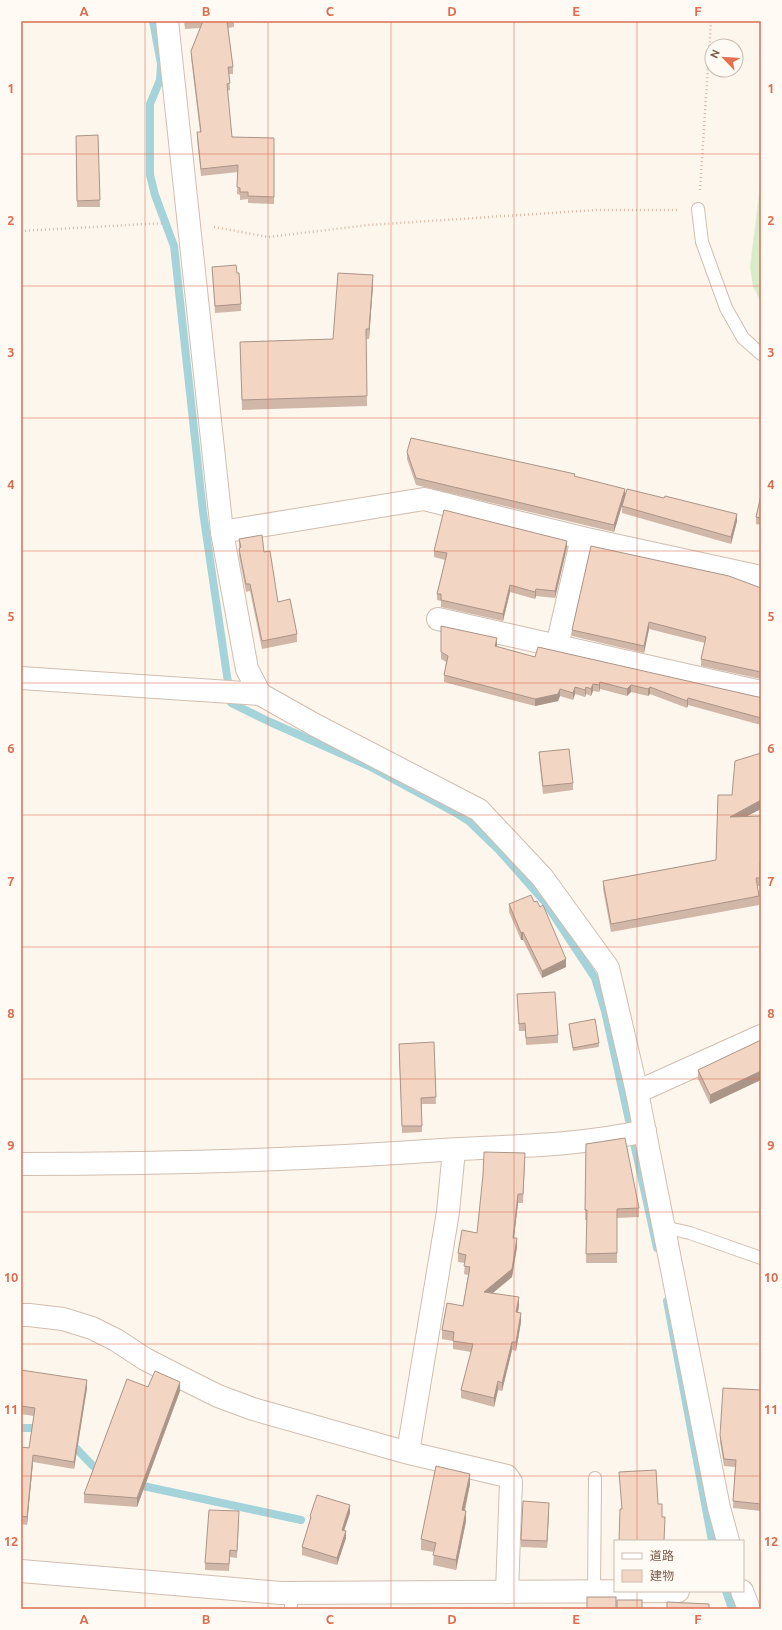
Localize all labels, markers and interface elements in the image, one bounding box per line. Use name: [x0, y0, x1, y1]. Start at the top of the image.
text: A: [79, 4, 89, 18]
text: B: [202, 4, 211, 18]
text: C: [326, 4, 335, 18]
text: D: [447, 4, 457, 18]
text: E: [572, 4, 580, 18]
text: F: [694, 4, 702, 18]
north arrow: [704, 38, 744, 78]
text: N: [708, 48, 722, 60]
text: 1: [7, 81, 15, 95]
text: 1: [767, 81, 775, 95]
text: 2: [7, 213, 15, 227]
text: 2: [767, 213, 775, 227]
text: 3: [7, 345, 15, 359]
text: 3: [767, 345, 775, 359]
text: 4: [7, 477, 15, 491]
text: 4: [767, 477, 775, 491]
text: 5: [7, 609, 15, 623]
text: 5: [767, 609, 775, 623]
text: 6: [7, 741, 15, 755]
text: 6: [767, 741, 775, 755]
text: 7: [7, 874, 15, 888]
text: 7: [767, 874, 775, 888]
text: 8: [7, 1006, 15, 1020]
text: 8: [767, 1006, 775, 1020]
text: 9: [7, 1138, 15, 1152]
text: 9: [767, 1138, 775, 1152]
text: 10: [4, 1270, 18, 1284]
text: 10: [764, 1270, 778, 1284]
text: 11: [4, 1402, 18, 1416]
text: 11: [764, 1402, 778, 1416]
text: 12: [4, 1534, 18, 1548]
text: 12: [764, 1534, 778, 1548]
legend: [614, 1540, 744, 1592]
text: 道路: [650, 1549, 674, 1562]
text: 建物: [650, 1569, 674, 1582]
text: A: [79, 1612, 89, 1626]
text: B: [202, 1612, 211, 1626]
text: C: [326, 1612, 335, 1626]
text: D: [447, 1612, 457, 1626]
text: E: [572, 1612, 580, 1626]
text: F: [694, 1612, 702, 1626]

